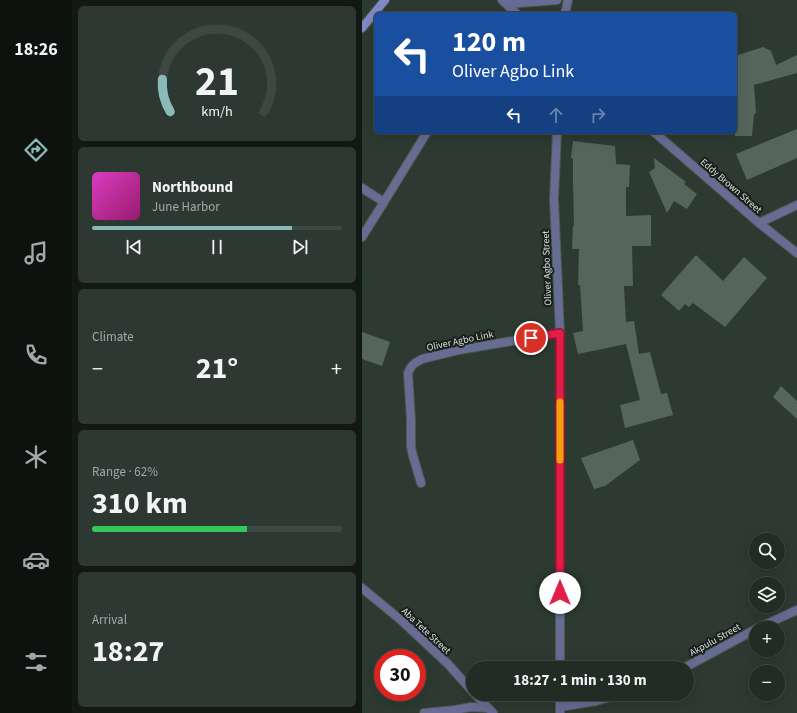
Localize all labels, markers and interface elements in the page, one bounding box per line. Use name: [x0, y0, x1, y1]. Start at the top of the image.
text: 120 m: [452, 22, 526, 62]
icon: left: [386, 28, 438, 80]
text: 18:26: [14, 37, 58, 62]
text: 21: [195, 52, 239, 112]
text: Oliver Agbo Link: [452, 59, 574, 84]
text: km/h: [201, 100, 233, 121]
icon: left: [503, 104, 525, 126]
icon: ahead: [545, 104, 567, 126]
icon: right: [587, 104, 609, 126]
icon: directions: [22, 136, 50, 164]
street label: Eddy Brown Street: [697, 155, 765, 217]
text: Northbound: [152, 177, 233, 198]
text: June Harbor: [152, 198, 220, 216]
street label: Oliver Agbo Street: [539, 230, 555, 306]
icon: previous: [123, 236, 145, 258]
icon: pause: [206, 236, 228, 258]
icon: next: [289, 236, 311, 258]
icon: music: [22, 239, 50, 267]
pin: [514, 321, 548, 355]
street label: Oliver Agbo Link: [425, 327, 495, 355]
icon: arrive: [520, 327, 542, 349]
text: Climate: [92, 328, 134, 346]
icon: phone: [22, 341, 50, 369]
text: 21°: [196, 347, 238, 390]
text: −: [92, 353, 103, 385]
text: +: [331, 353, 342, 385]
icon: climate: [22, 443, 50, 471]
text: Range · 62%: [92, 463, 158, 481]
text: 310 km: [92, 482, 188, 525]
map controls: [749, 533, 785, 701]
button: search: [749, 533, 785, 569]
icon: car: [22, 546, 50, 574]
position arrow: [539, 572, 581, 614]
button: layers: [749, 577, 785, 613]
street label: Aba Tete Street: [398, 605, 454, 658]
text: Arrival: [92, 611, 127, 629]
street label: Akpulu Street: [687, 620, 744, 660]
button: +: [749, 621, 785, 657]
text: 18:27: [92, 630, 164, 673]
icon: filters: [22, 648, 50, 676]
speed limit sign: 30: [374, 649, 426, 701]
button: −: [749, 665, 785, 701]
text: 18:27 · 1 min · 130 m: [513, 670, 647, 691]

